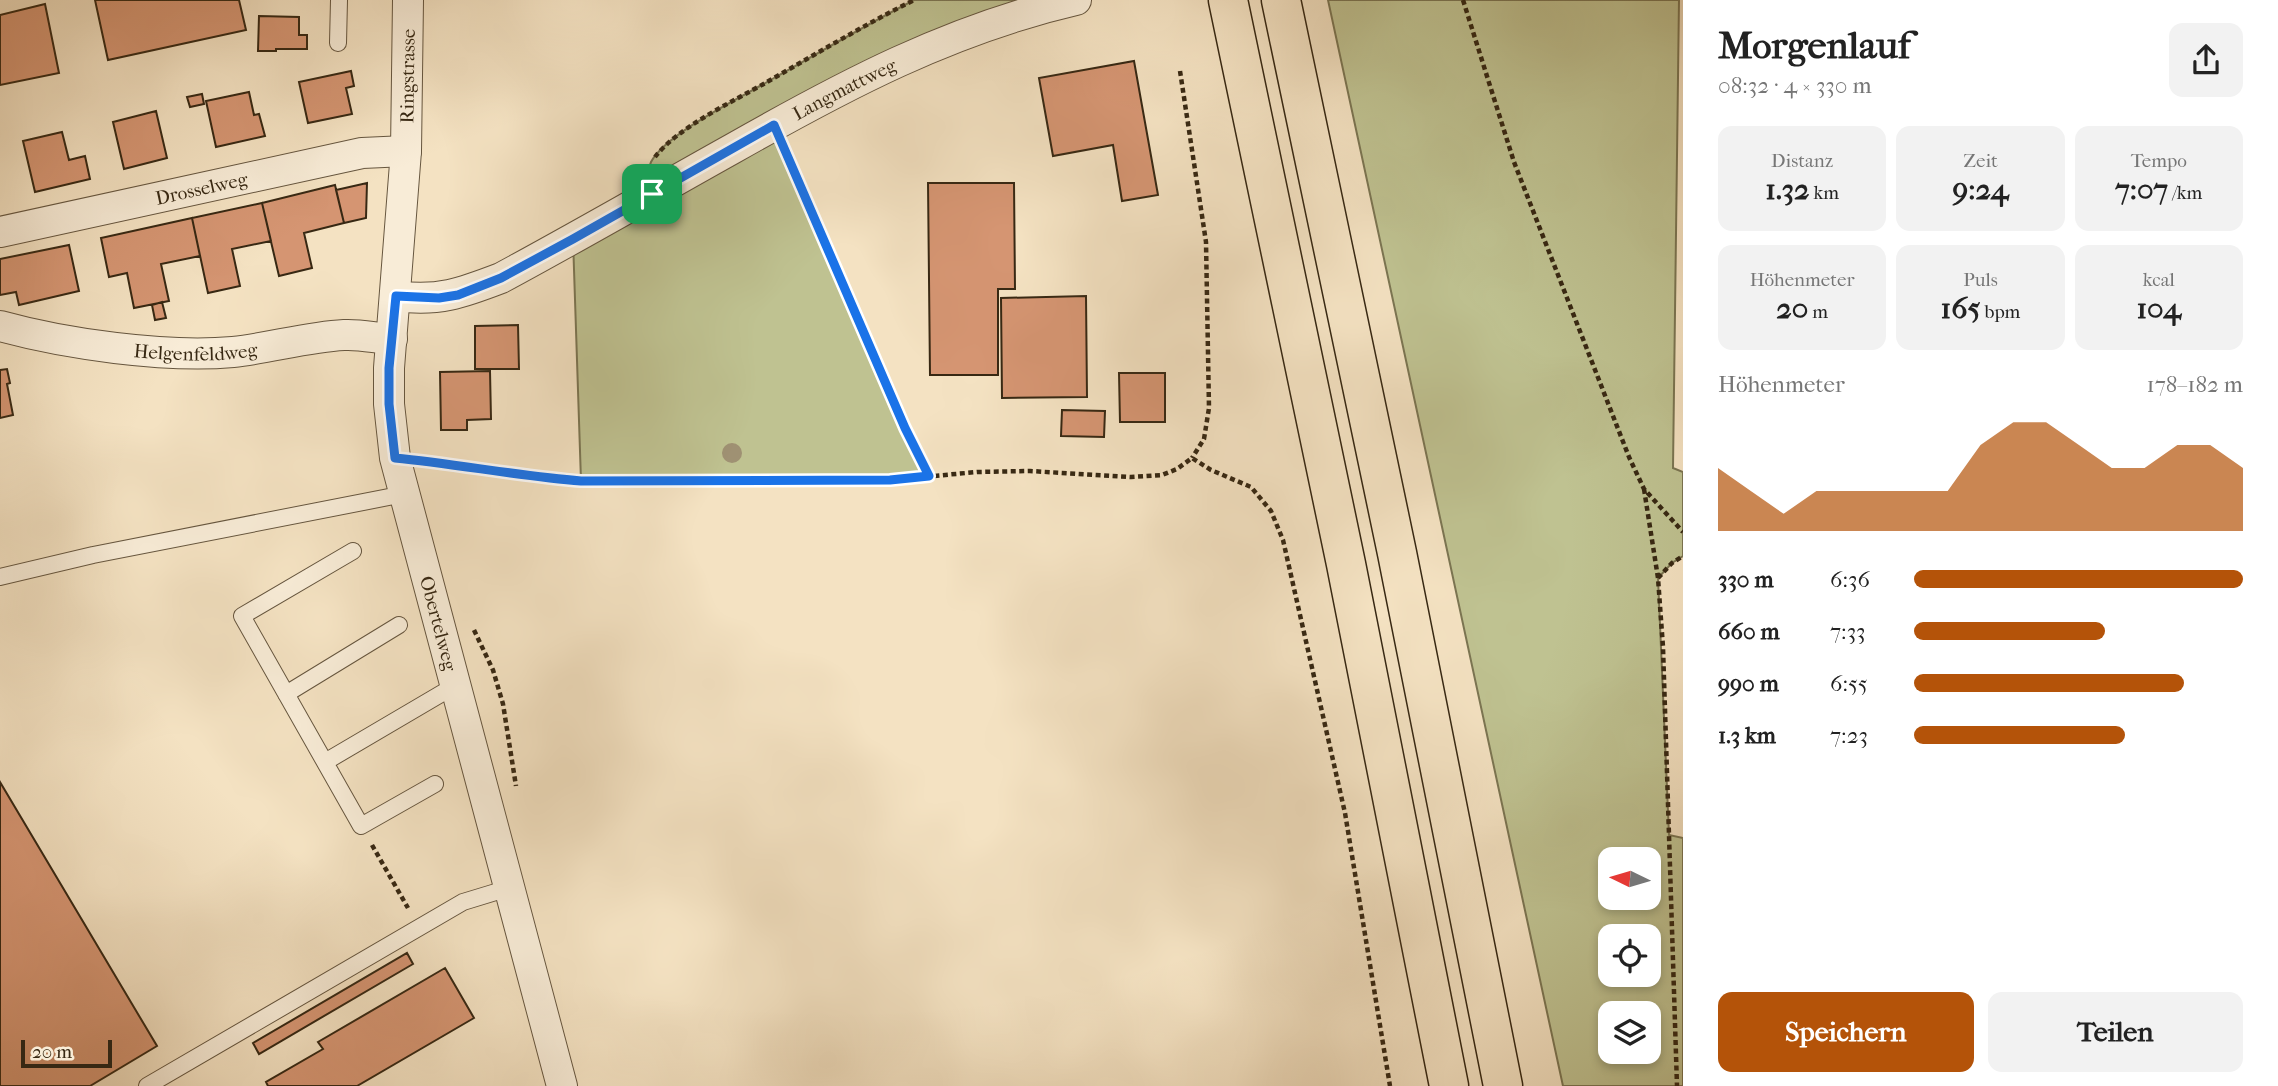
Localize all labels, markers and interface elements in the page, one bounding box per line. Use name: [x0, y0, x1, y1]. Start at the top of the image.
text: Morgenlauf: [1718, 23, 1911, 68]
button: share: [2169, 23, 2243, 97]
street label: Ringstrasse: [396, 29, 420, 124]
street label: Langmattweg: [789, 54, 901, 125]
text: 08:32 · 4 × 330 m: [1718, 72, 1872, 99]
text: Distanz: [1771, 150, 1833, 172]
text: Zeit: [1963, 150, 1998, 172]
text: Tempo: [2131, 150, 2187, 172]
pin: [622, 164, 682, 224]
street label: Drosselweg: [153, 168, 251, 210]
text: 1.32: [1765, 172, 1809, 207]
text: 9:24: [1952, 172, 2009, 207]
text: 7:07: [2115, 172, 2168, 207]
icon: arrive: [633, 175, 671, 213]
text: km: [1809, 182, 1839, 204]
text: /km: [2168, 182, 2202, 204]
text: Höhenmeter: [1750, 269, 1854, 291]
text: Puls: [1963, 269, 1998, 291]
text: kcal: [2143, 269, 2175, 291]
text: 20: [1776, 291, 1808, 326]
text: 165: [1941, 291, 1980, 326]
text: 104: [2137, 291, 2181, 326]
text: m: [1808, 301, 1828, 323]
text: bpm: [1980, 301, 2020, 323]
street label: Helgenfeldweg: [133, 339, 260, 365]
text: Höhenmeter: [1718, 371, 1845, 398]
text: 178–182 m: [2146, 371, 2243, 398]
text: 330 m: [1718, 566, 1774, 593]
text: 6:36: [1830, 566, 1870, 593]
street label: Obertelweg: [415, 574, 461, 674]
text: 660 m: [1718, 618, 1780, 645]
text: 7:33: [1830, 618, 1866, 645]
text: 990 m: [1718, 670, 1779, 697]
text: 6:55: [1830, 670, 1868, 697]
text: 1.3 km: [1718, 722, 1776, 749]
text: 7:23: [1830, 722, 1868, 749]
north arrow: [1598, 847, 1661, 910]
map controls: [1598, 847, 1661, 1064]
button: locate: [1598, 924, 1661, 987]
button: Speichern: [1718, 992, 1974, 1072]
button: Teilen: [1988, 992, 2243, 1072]
button: layers: [1598, 1001, 1661, 1064]
scale bar: [21, 1037, 112, 1069]
text: 20 m: [32, 1041, 72, 1063]

